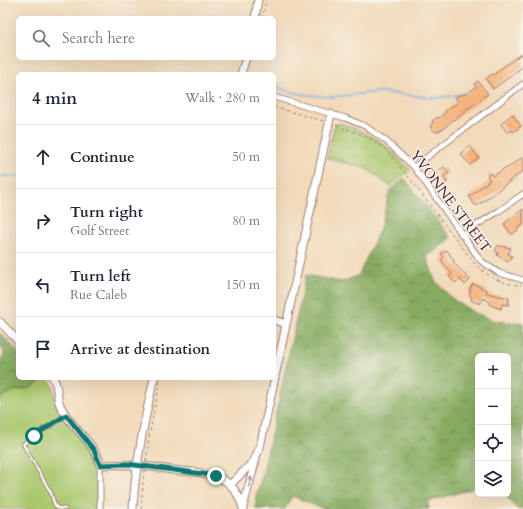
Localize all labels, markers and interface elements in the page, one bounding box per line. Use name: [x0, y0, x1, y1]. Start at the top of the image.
search box: [16, 16, 276, 60]
icon: search: [30, 27, 52, 49]
text: Search here: [62, 28, 135, 48]
text: 4 min: [32, 87, 77, 110]
text: Walk · 280 m: [185, 89, 260, 107]
icon: ahead: [32, 146, 54, 168]
street label: YVONNE STREET: [406, 146, 495, 256]
text: Continue: [70, 147, 135, 167]
text: 50 m: [232, 148, 260, 166]
text: Turn right: [70, 202, 143, 222]
icon: right: [32, 210, 54, 232]
text: 80 m: [232, 212, 260, 230]
text: Golf Street: [70, 222, 129, 240]
text: Turn left: [70, 266, 131, 286]
icon: left: [32, 274, 54, 296]
text: 150 m: [226, 276, 260, 294]
text: Rue Caleb: [70, 286, 127, 304]
icon: arrive: [32, 338, 54, 360]
text: Arrive at destination: [70, 339, 210, 359]
map controls: [475, 353, 511, 497]
button: +: [475, 353, 511, 389]
button: −: [475, 389, 511, 425]
button: locate: [475, 425, 511, 461]
route start: [25, 427, 43, 445]
button: layers: [475, 461, 511, 497]
route end: [207, 467, 225, 485]
one-way arrow: [247, 476, 253, 488]

